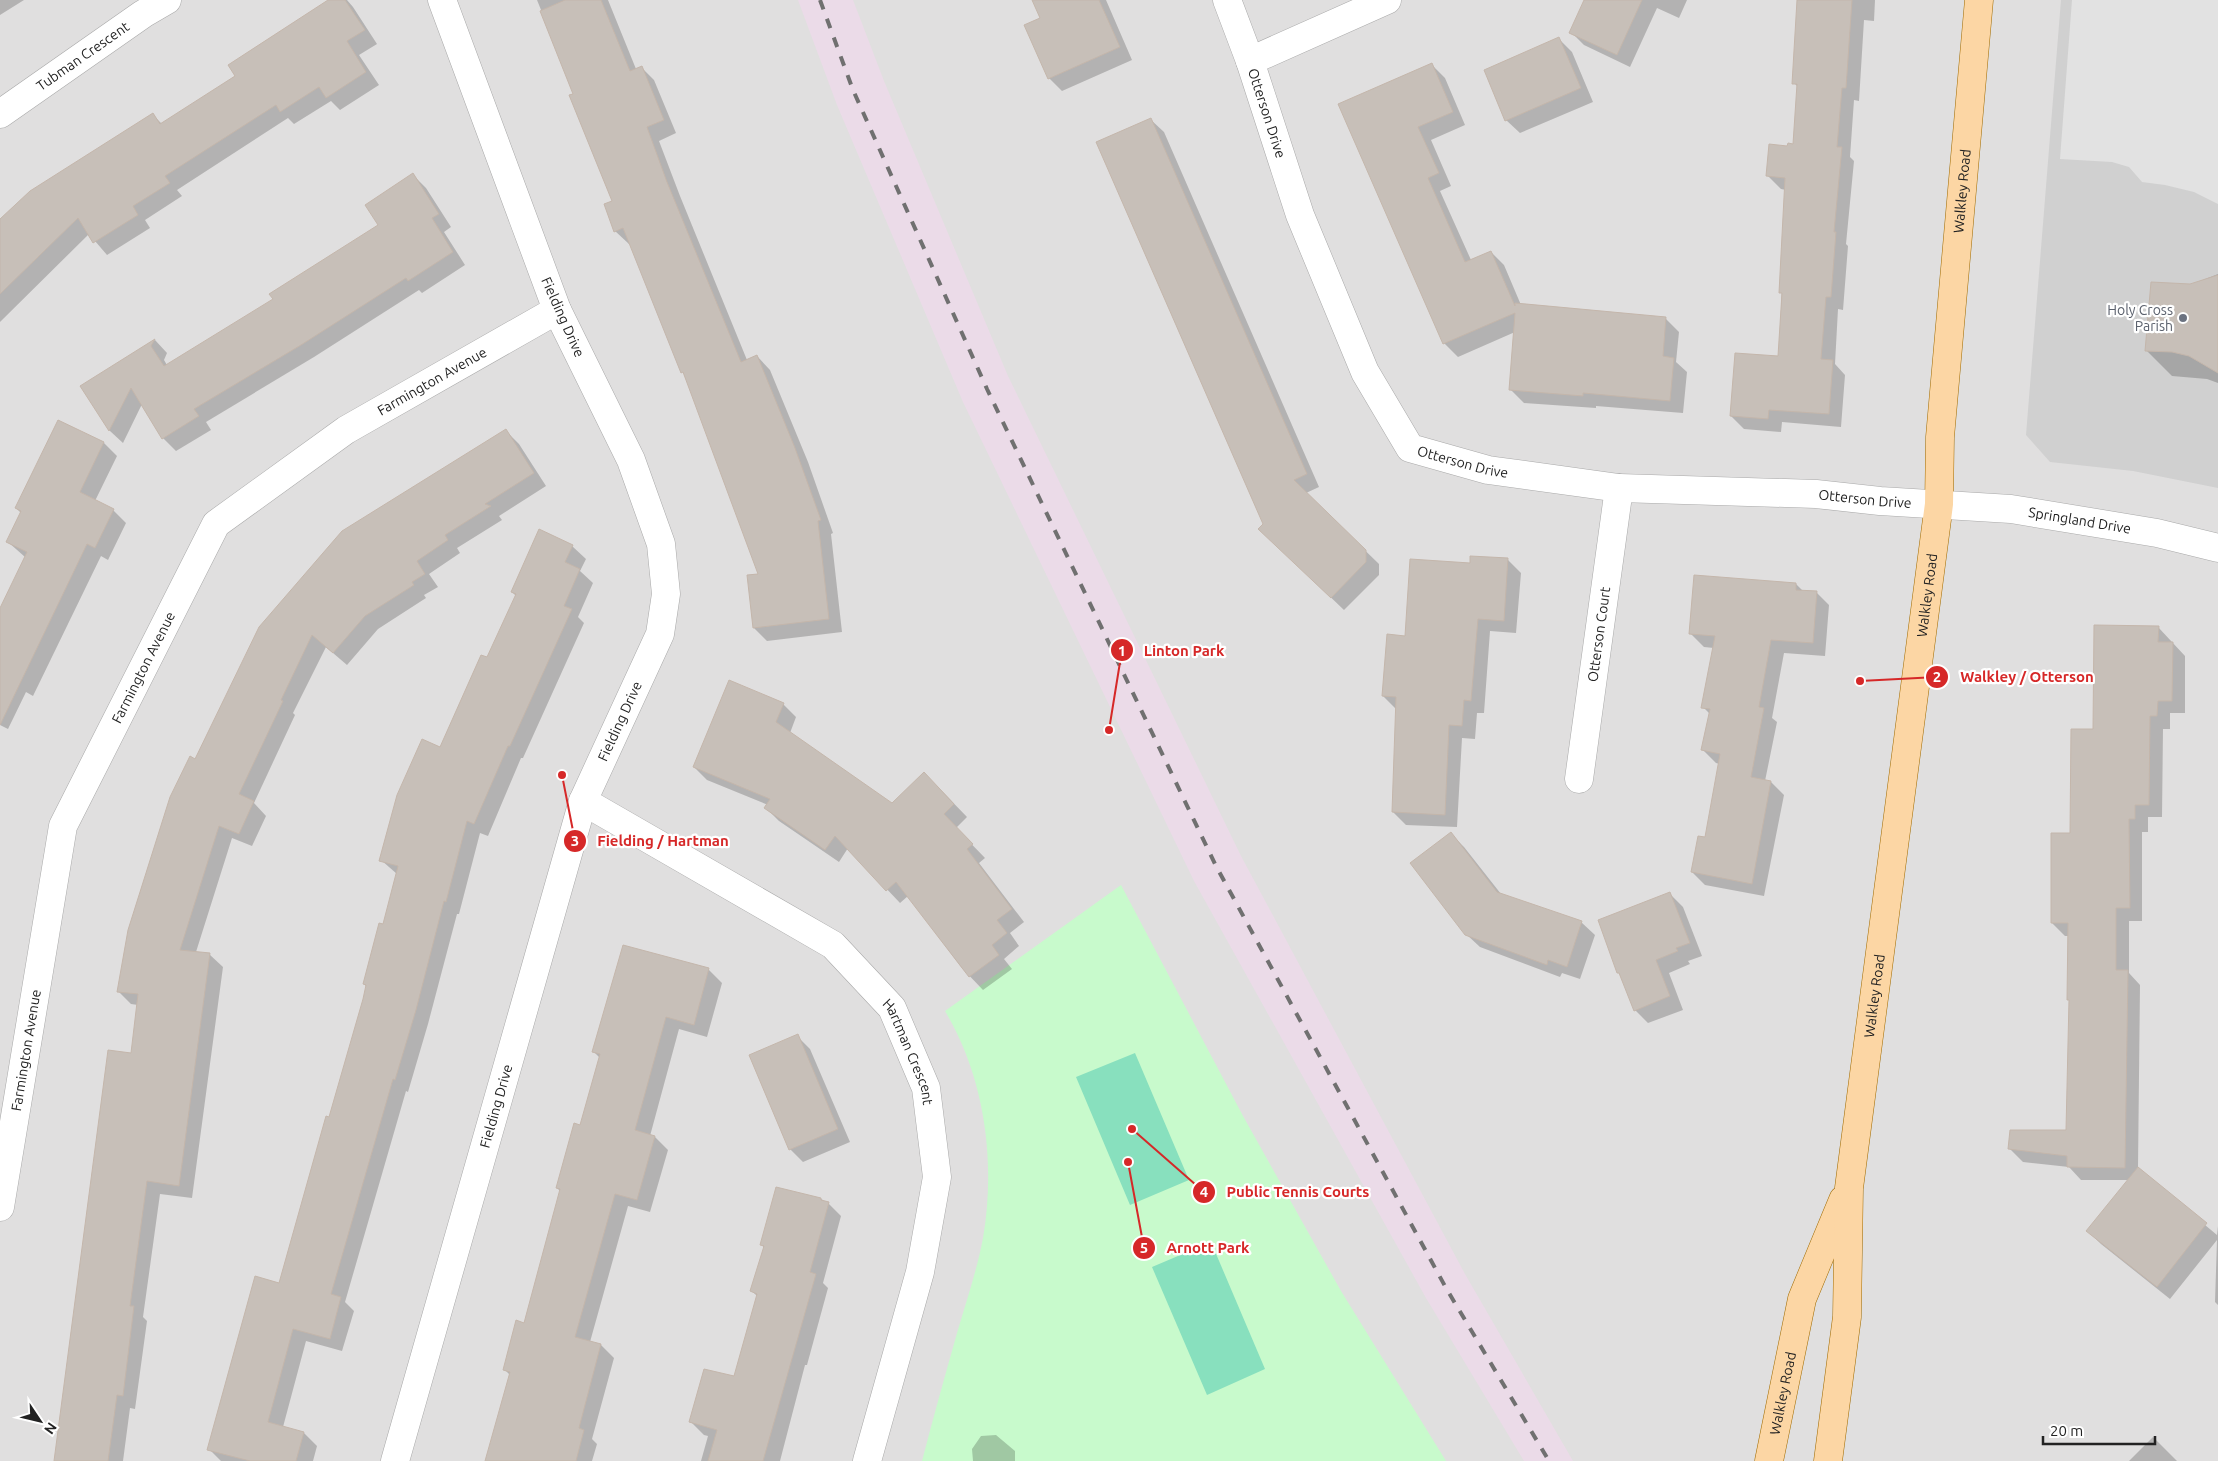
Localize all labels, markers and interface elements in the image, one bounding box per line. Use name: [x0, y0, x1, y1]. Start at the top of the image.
street label: Tubman Crescent: [33, 18, 133, 94]
street label: Otterson Drive: [1245, 66, 1289, 160]
street label: Walkley Road: [1950, 148, 1974, 234]
street label: Fielding Drive: [538, 274, 588, 360]
place label: Holy Cross Parish: [2107, 302, 2173, 334]
marker: Holy Cross Parish: [2177, 312, 2189, 324]
street label: Farmington Avenue: [375, 344, 489, 418]
street label: Otterson Drive: [1415, 442, 1509, 481]
street label: Otterson Drive: [1818, 486, 1912, 511]
street label: Springland Drive: [2027, 504, 2132, 537]
street label: Walkley Road: [1914, 553, 1940, 638]
street label: Otterson Court: [1584, 585, 1613, 683]
street label: Farmington Avenue: [108, 609, 178, 726]
callout: Linton Park: [1109, 635, 1235, 665]
text: 1: [1118, 642, 1126, 659]
text: Linton Park: [1144, 642, 1225, 659]
callout: Walkley / Otterson: [1925, 662, 2103, 692]
text: 2: [1933, 668, 1941, 685]
text: Walkley / Otterson: [1960, 668, 2094, 685]
street label: Fielding Drive: [594, 679, 645, 764]
callout: Fielding / Hartman: [563, 826, 739, 856]
text: 3: [571, 832, 579, 849]
text: Fielding / Hartman: [597, 832, 729, 849]
street label: Walkley Road: [1861, 953, 1888, 1039]
street label: Farmington Avenue: [8, 988, 44, 1112]
street label: Hartman Crescent: [880, 995, 936, 1106]
street label: Fielding Drive: [477, 1062, 516, 1150]
callout: Public Tennis Courts: [1192, 1177, 1379, 1207]
text: 4: [1200, 1183, 1208, 1200]
text: Public Tennis Courts: [1227, 1183, 1369, 1200]
callout: Arnott Park: [1132, 1233, 1260, 1263]
text: 5: [1140, 1239, 1148, 1256]
text: Arnott Park: [1167, 1239, 1250, 1256]
street label: Walkley Road: [1767, 1350, 1799, 1436]
north arrow: [15, 1396, 65, 1446]
scale bar: [2043, 1414, 2156, 1446]
text: N: [41, 1420, 60, 1437]
text: 20 m: [2050, 1422, 2083, 1439]

